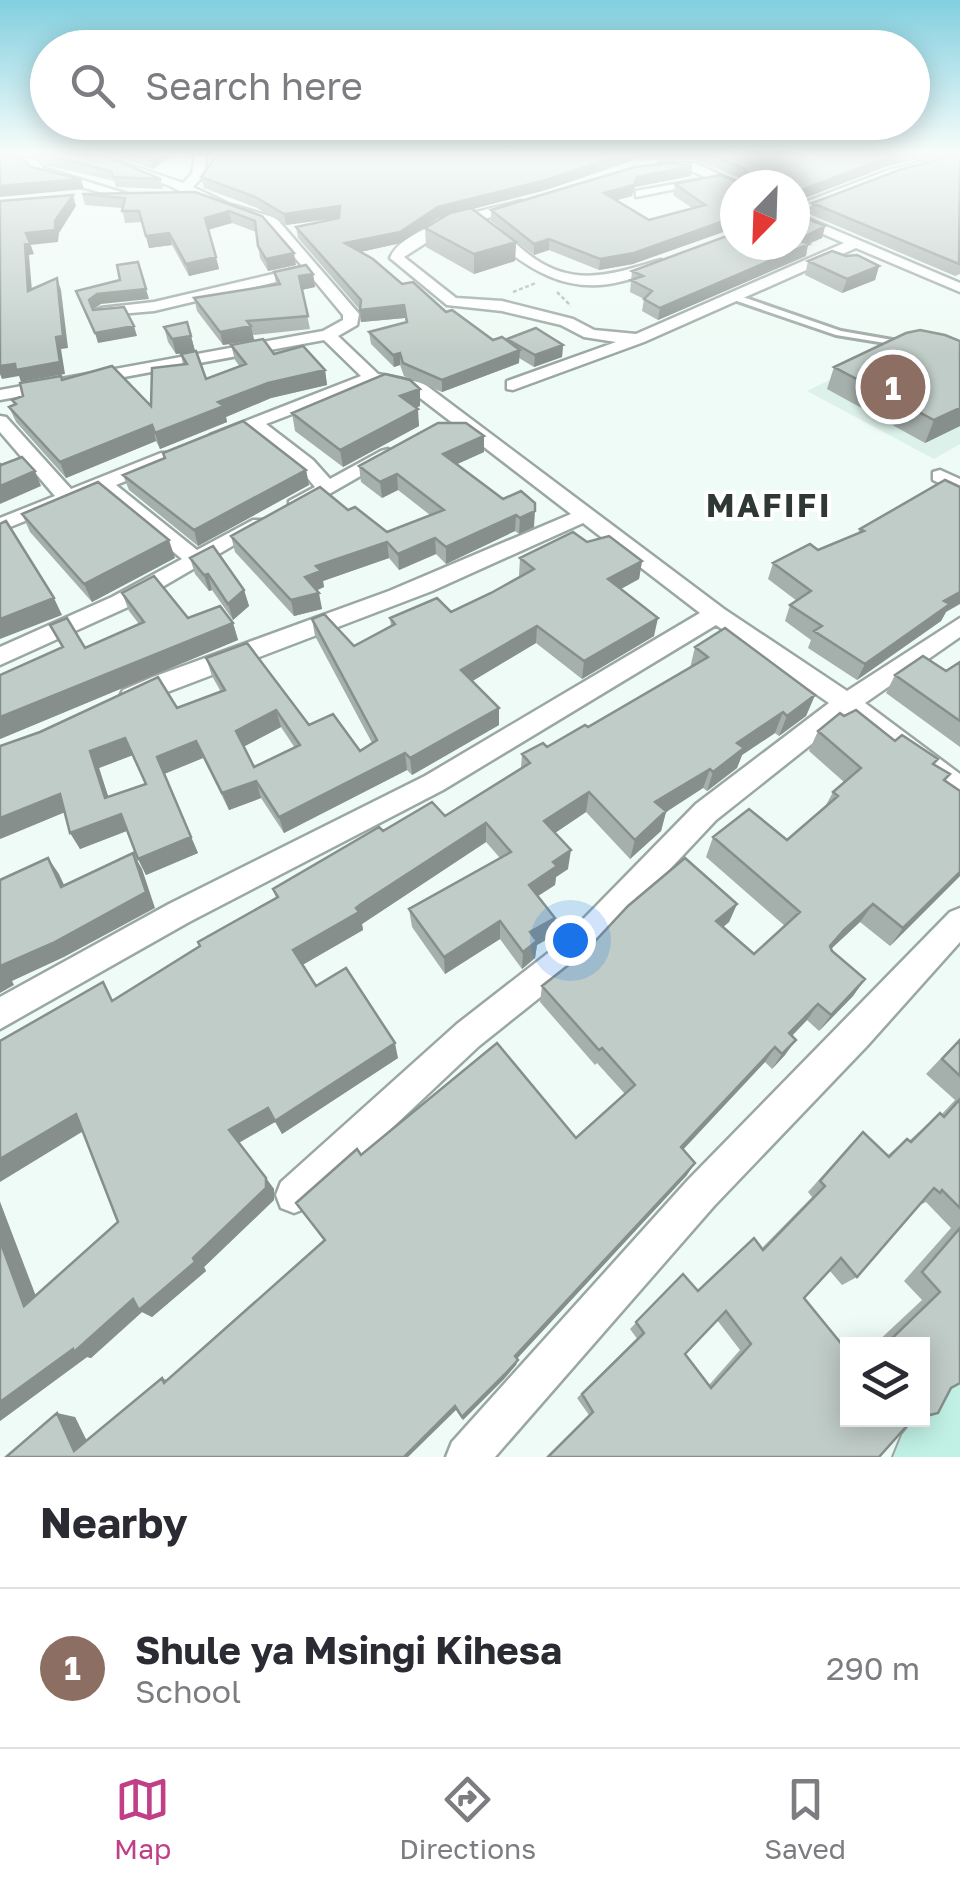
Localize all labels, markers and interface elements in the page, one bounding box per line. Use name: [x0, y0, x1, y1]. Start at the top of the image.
search box: [30, 30, 930, 140]
icon: search: [65, 58, 120, 113]
text: Search here: [145, 63, 363, 108]
north arrow: [720, 170, 810, 260]
pin: 1: [860, 350, 926, 424]
district label: MAFIFI: [706, 486, 832, 524]
your location: [545, 915, 596, 966]
map controls: [840, 1337, 930, 1427]
button: layers: [840, 1337, 930, 1427]
text: Nearby: [40, 1497, 188, 1547]
text: Shule ya Msingi Kihesa: [135, 1627, 562, 1672]
text: 1: [64, 1649, 81, 1687]
text: 290 m: [826, 1649, 920, 1687]
text: School: [135, 1672, 241, 1710]
tab: Map: [114, 1772, 171, 1865]
tab: Directions: [399, 1772, 536, 1865]
tab: Saved: [764, 1772, 846, 1865]

